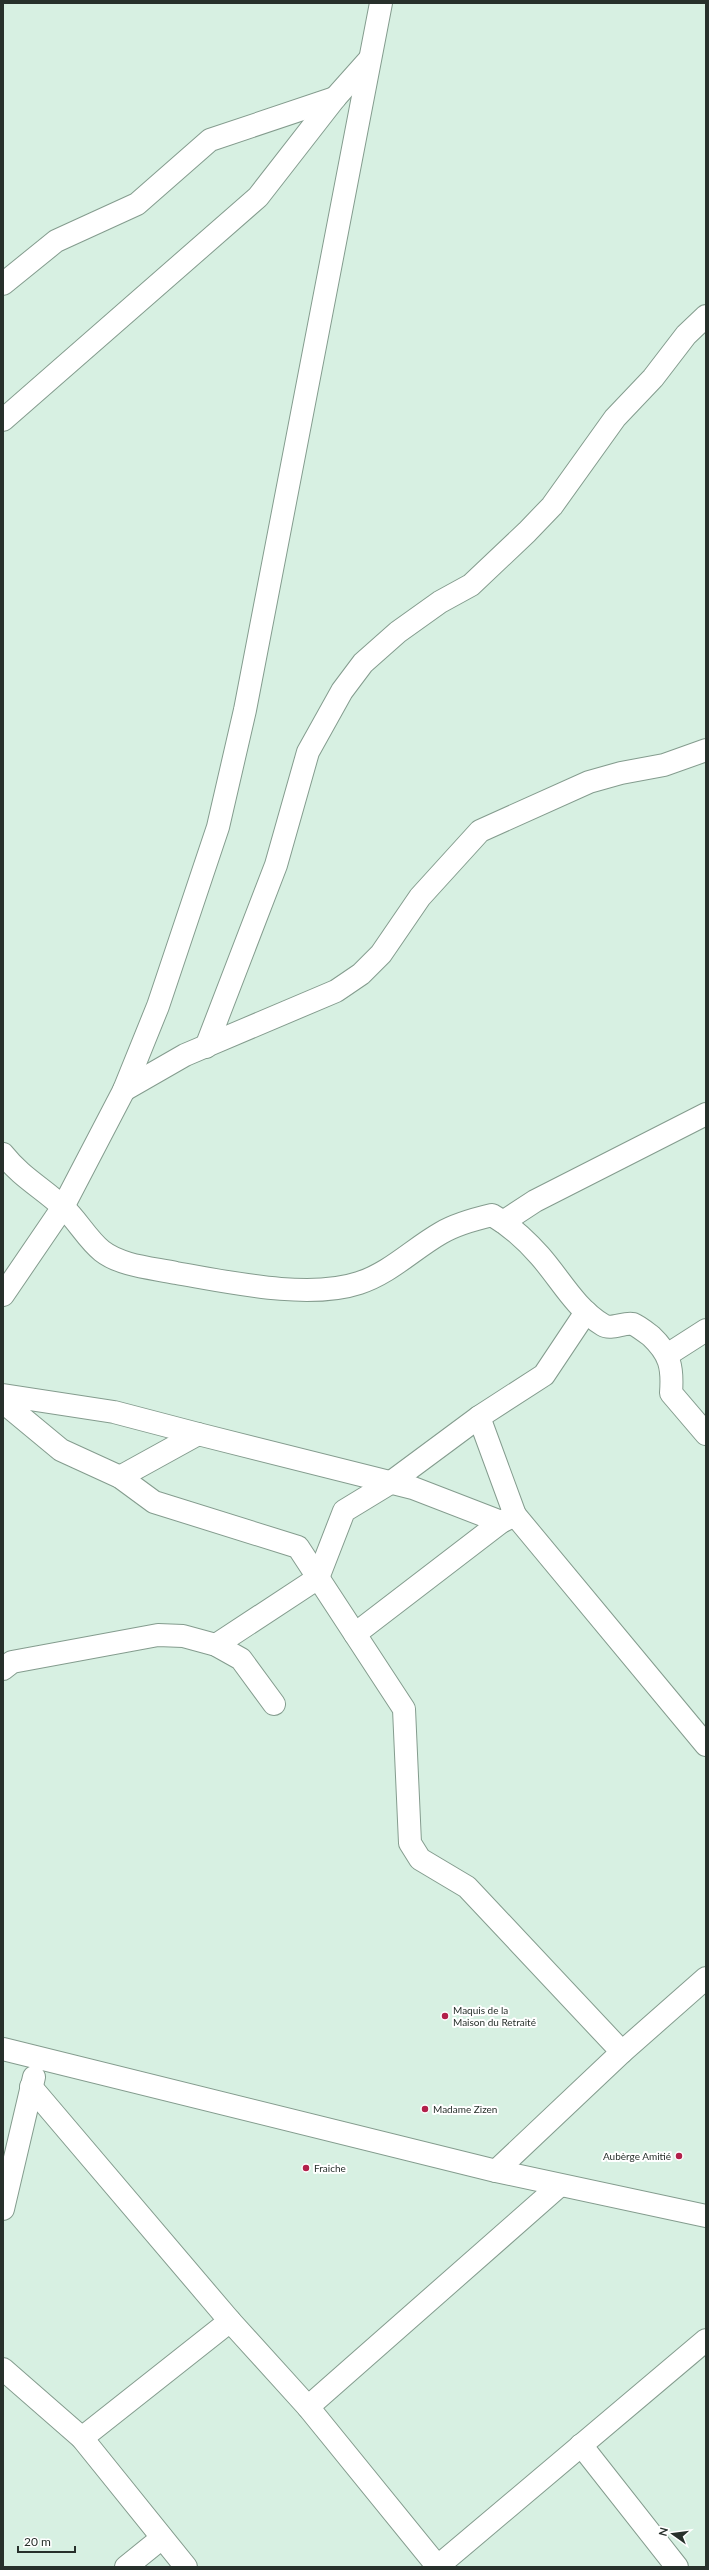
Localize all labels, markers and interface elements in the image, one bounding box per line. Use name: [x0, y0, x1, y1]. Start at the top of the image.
place label: Maquis de la Maison du Retraité: [453, 2004, 536, 2028]
marker: Maquis de la Maison du Retraité: [440, 2011, 450, 2021]
place label: Madame Zizen: [433, 2103, 497, 2115]
marker: Madame Zizen: [420, 2104, 430, 2114]
place label: Aubèrge Amitié: [603, 2150, 671, 2162]
marker: Aubèrge Amitié: [674, 2151, 684, 2161]
place label: Fraiche: [314, 2162, 346, 2174]
marker: Fraiche: [301, 2163, 311, 2173]
north arrow: [653, 2514, 693, 2554]
text: N: [655, 2526, 670, 2537]
scale bar: [18, 2528, 75, 2554]
text: 20 m: [24, 2534, 51, 2549]

